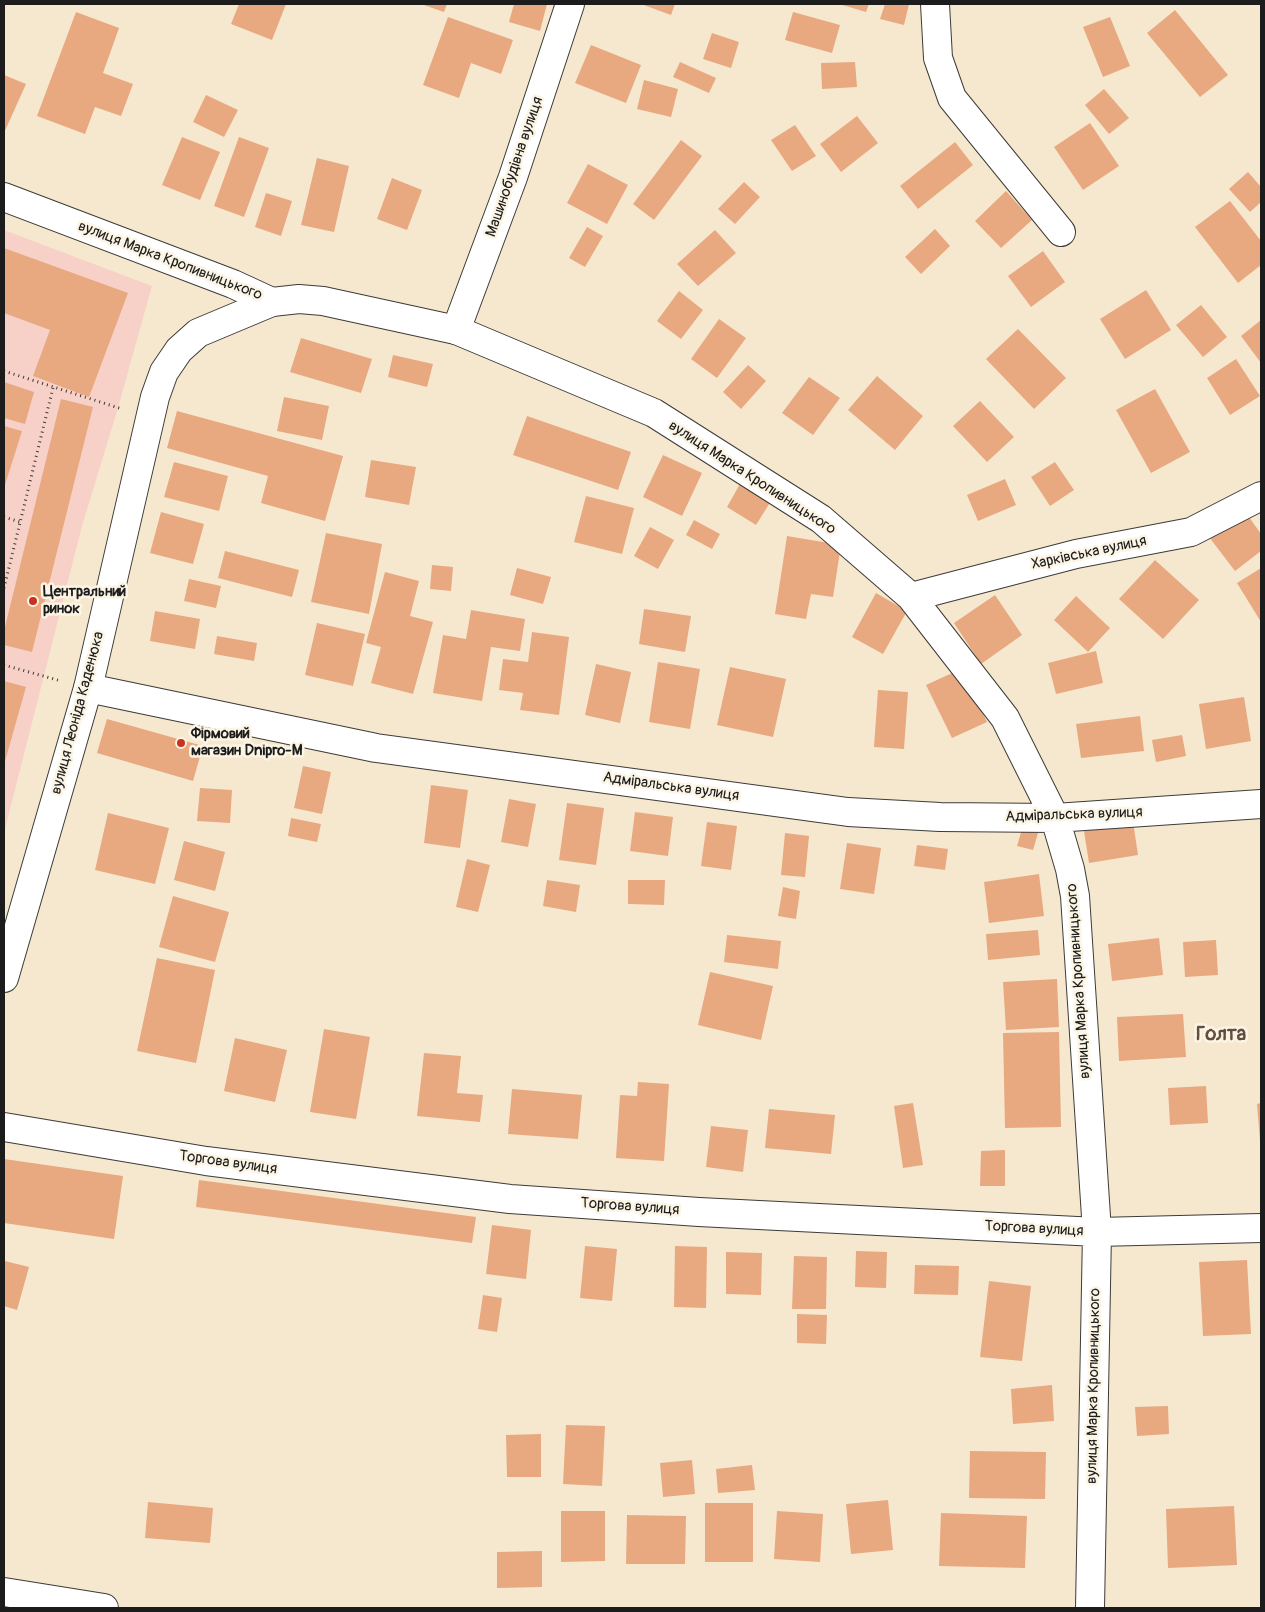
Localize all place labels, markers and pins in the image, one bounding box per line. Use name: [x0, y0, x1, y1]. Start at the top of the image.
place label: Центральний ринок: [43, 583, 126, 618]
marker: Центральний ринок: [27, 595, 39, 607]
place label: Фірмовий магазин Dnipro-M: [191, 725, 303, 760]
marker: Фірмовий магазин Dnipro-M: [175, 737, 187, 749]

